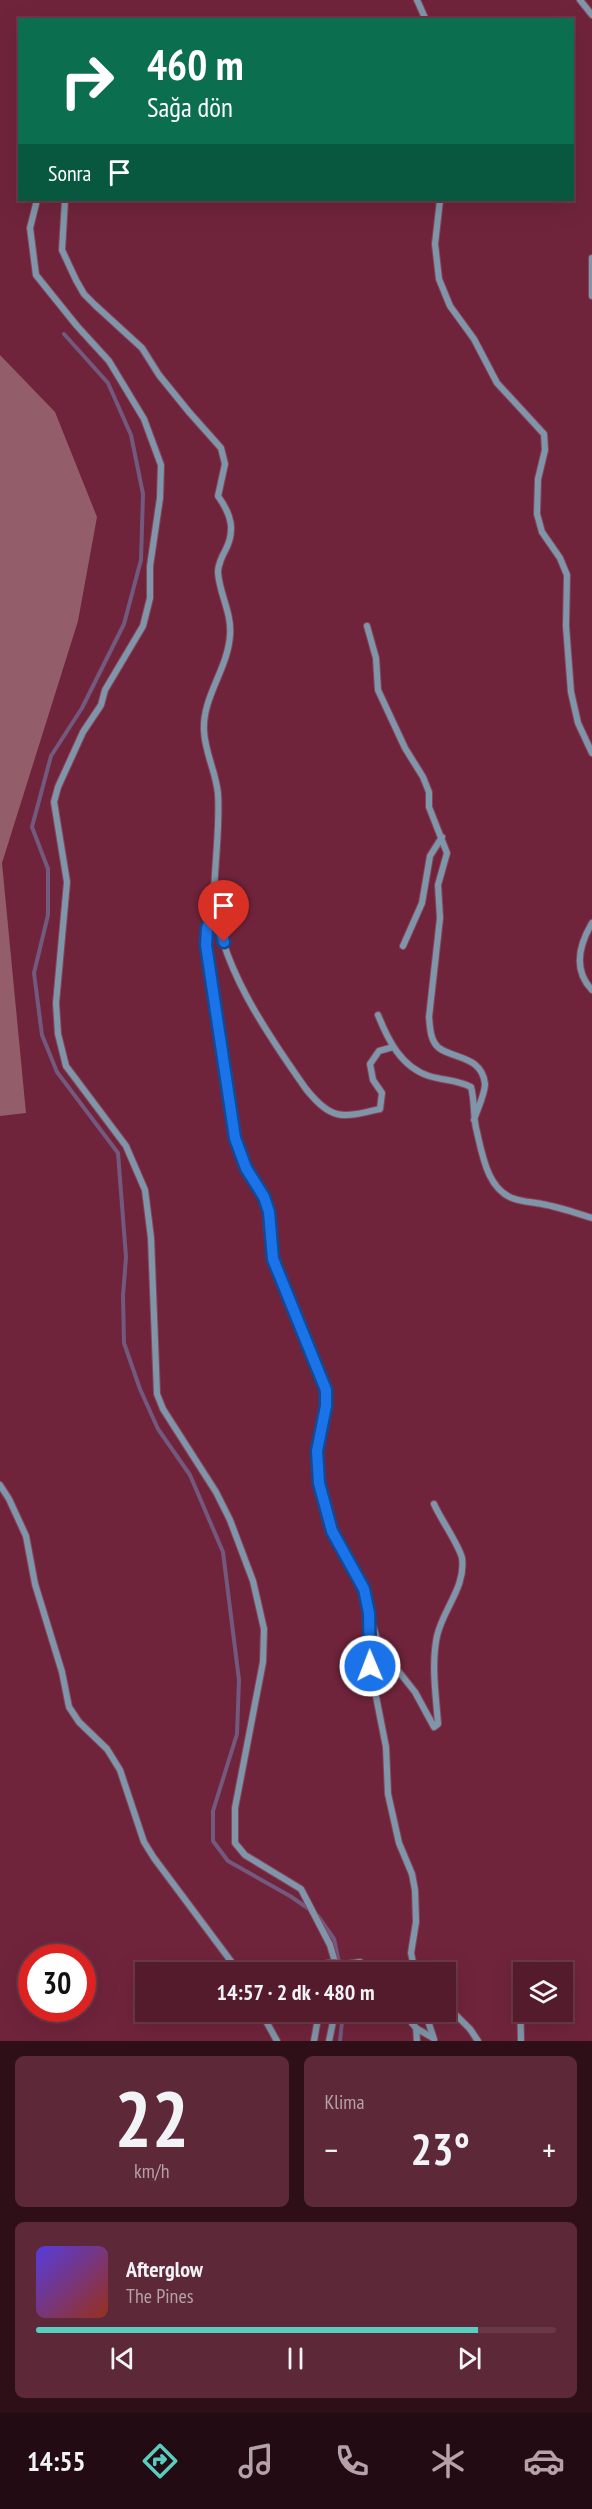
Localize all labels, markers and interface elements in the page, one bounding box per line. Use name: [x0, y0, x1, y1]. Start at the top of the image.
text: 460 m: [147, 37, 244, 92]
icon: right: [48, 42, 126, 120]
text: Sağa dön: [147, 90, 233, 124]
icon: arrive: [103, 156, 136, 189]
text: Sonra: [48, 159, 91, 187]
pin: [198, 880, 249, 942]
icon: arrive: [207, 889, 240, 922]
position arrow: [338, 1634, 402, 1698]
speed limit sign: 30: [18, 1944, 96, 2022]
map controls: [513, 1962, 573, 2022]
button: layers: [513, 1962, 573, 2022]
text: 14:57 · 2 dk · 480 m: [217, 1978, 374, 2006]
text: 22: [114, 2068, 189, 2169]
text: Klima: [325, 2089, 364, 2115]
text: 23°: [411, 2119, 470, 2177]
text: −: [325, 2128, 338, 2171]
text: +: [542, 2128, 556, 2171]
text: km/h: [134, 2158, 169, 2184]
text: Afterglow: [126, 2255, 203, 2283]
text: The Pines: [126, 2283, 193, 2309]
icon: previous: [106, 2342, 139, 2375]
icon: pause: [279, 2342, 312, 2375]
icon: next: [453, 2342, 486, 2375]
icon: directions: [139, 2440, 181, 2482]
icon: music: [235, 2440, 277, 2482]
icon: phone: [331, 2440, 373, 2482]
icon: climate: [427, 2440, 469, 2482]
icon: car: [523, 2440, 565, 2482]
text: 14:55: [27, 2444, 85, 2478]

